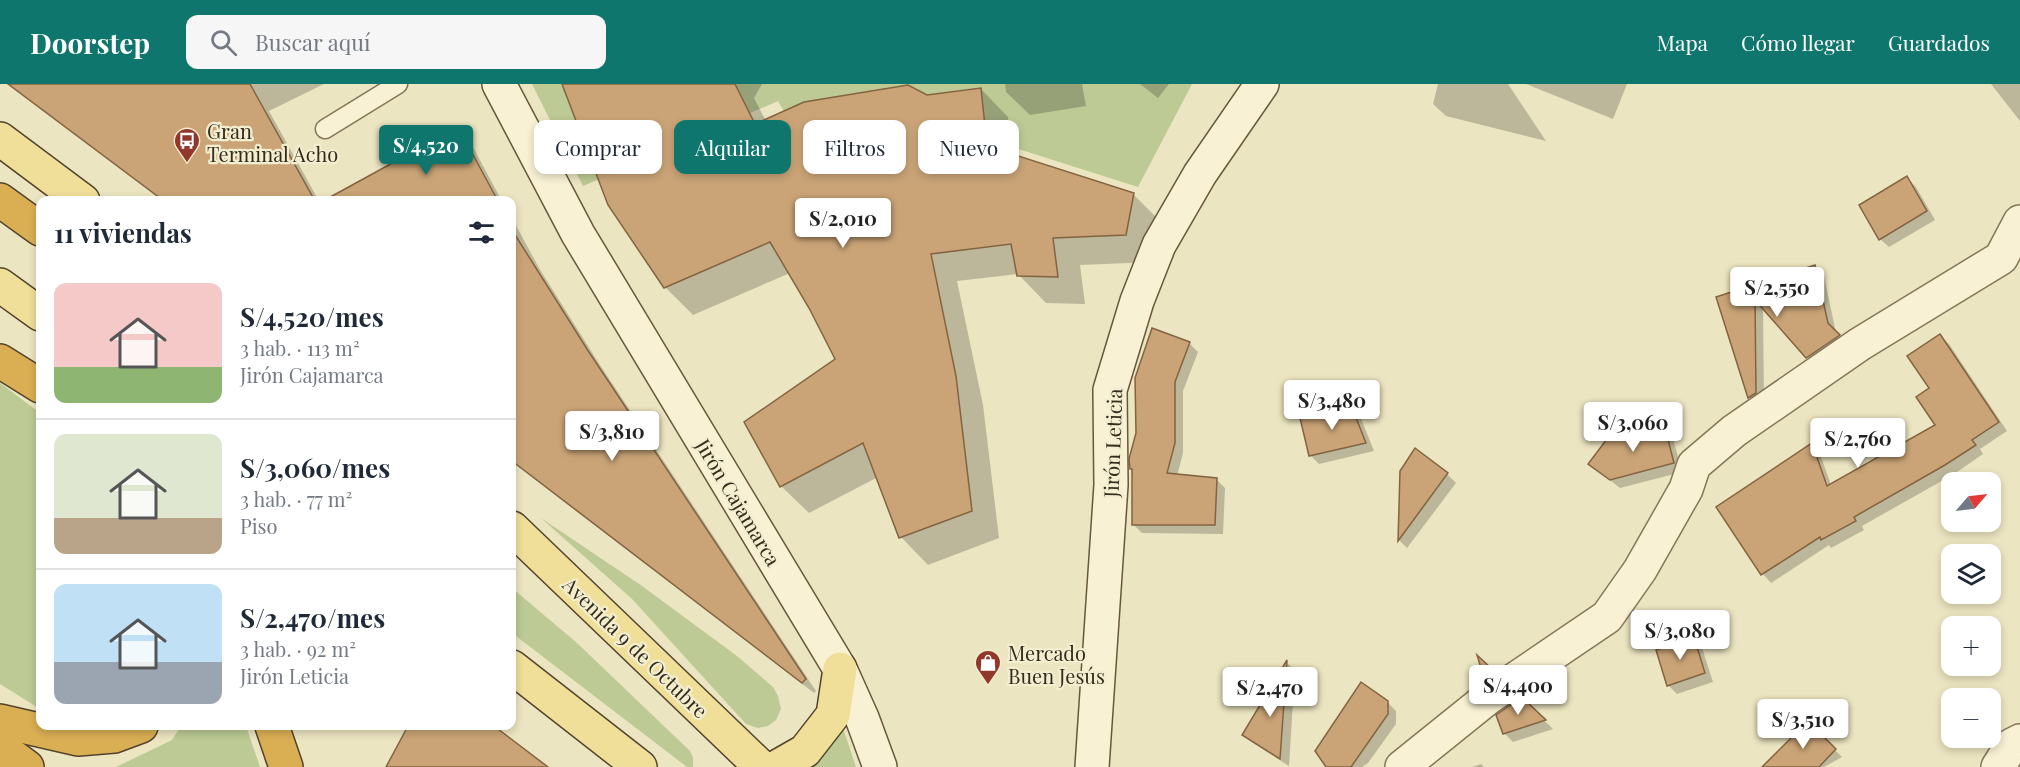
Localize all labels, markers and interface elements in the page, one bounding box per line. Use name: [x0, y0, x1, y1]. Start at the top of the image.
search box: [186, 15, 606, 69]
text: Doorstep: [30, 24, 150, 61]
icon: search: [207, 26, 240, 59]
text: Buscar aquí: [255, 27, 370, 57]
text: Mapa: [1657, 28, 1708, 56]
text: Cómo llegar: [1741, 28, 1855, 56]
text: Guardados: [1888, 28, 1990, 56]
place label: Gran Terminal Acho: [207, 117, 338, 167]
chip: Comprar: [534, 120, 662, 174]
chip: Alquilar: [674, 120, 791, 174]
chip: Filtros: [803, 120, 906, 174]
chip: Nuevo: [918, 120, 1019, 174]
pin: S/4,520: [371, 125, 481, 176]
bus stop icon: Gran Terminal Acho: [172, 126, 202, 164]
text: S/4,520: [393, 131, 459, 158]
pin: S/2,010: [788, 198, 898, 249]
text: S/2,010: [809, 204, 877, 231]
text: 11 viviendas: [54, 215, 192, 250]
icon: filters: [465, 216, 498, 249]
pin: S/2,550: [1722, 267, 1832, 318]
text: S/2,550: [1744, 273, 1810, 300]
text: S/4,520/mes: [240, 299, 384, 334]
icon: home: [102, 307, 174, 379]
text: 3 hab. · 113 m²: [240, 334, 360, 361]
text: Jirón Cajamarca: [240, 361, 384, 388]
pin: S/3,480: [1277, 380, 1387, 431]
text: S/3,480: [1298, 386, 1366, 413]
street label: Jirón Leticia: [1097, 388, 1127, 499]
pin: S/3,060: [1578, 402, 1688, 453]
text: S/3,060: [1598, 408, 1668, 435]
pin: S/3,810: [557, 411, 667, 462]
text: S/3,810: [579, 417, 645, 444]
pin: S/2,760: [1803, 418, 1913, 469]
text: S/2,760: [1824, 424, 1892, 451]
street label: Jirón Cajamarca: [690, 433, 788, 571]
text: S/3,060/mes: [240, 450, 390, 485]
icon: home: [102, 458, 174, 530]
north arrow: [1941, 472, 2001, 532]
map controls: [1941, 472, 2001, 748]
text: 3 hab. · 77 m²: [240, 485, 352, 512]
text: Piso: [240, 512, 277, 539]
button: layers: [1941, 544, 2001, 604]
street label: Avenida 9 de Octubre: [557, 570, 714, 723]
text: S/2,470/mes: [240, 600, 385, 635]
icon: home: [102, 608, 174, 680]
pin: S/3,080: [1625, 610, 1735, 661]
text: S/3,080: [1645, 616, 1715, 643]
button: +: [1941, 616, 2001, 676]
text: 3 hab. · 92 m²: [240, 635, 356, 662]
place label: Mercado Buen Jesús: [1008, 639, 1105, 689]
shop icon: Mercado Buen Jesús: [973, 648, 1003, 686]
text: Jirón Leticia: [240, 662, 349, 689]
pin: S/4,400: [1463, 665, 1573, 716]
pin: S/2,470: [1215, 667, 1325, 718]
text: S/4,400: [1483, 671, 1553, 698]
text: S/2,470: [1237, 673, 1303, 700]
button: −: [1941, 688, 2001, 748]
pin: S/3,510: [1748, 699, 1858, 750]
text: S/3,510: [1771, 705, 1835, 732]

